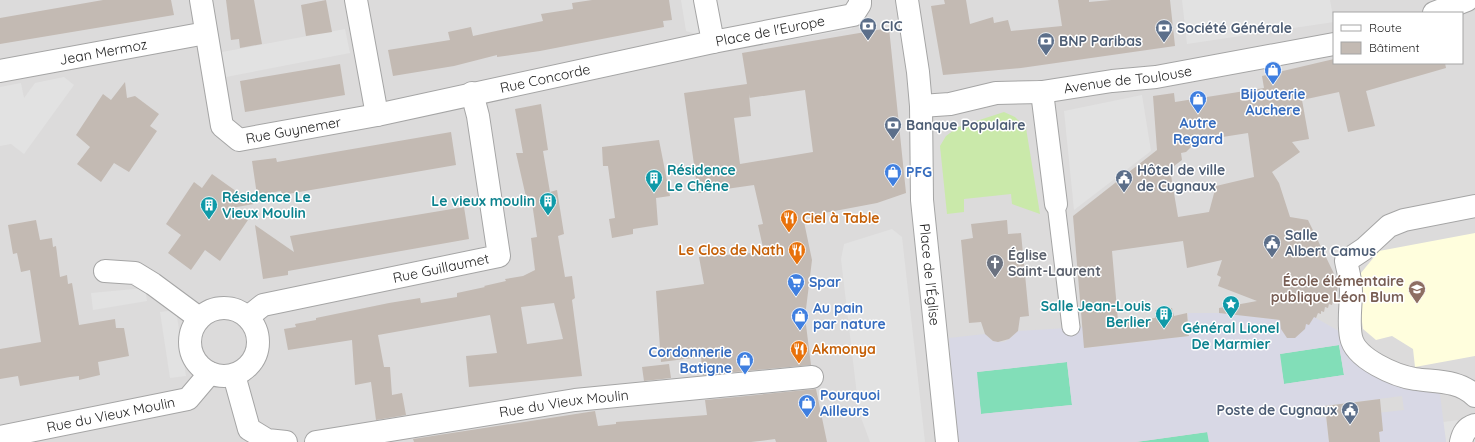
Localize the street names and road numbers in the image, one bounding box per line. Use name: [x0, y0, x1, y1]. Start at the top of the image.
street label: Place de l'Europe: [714, 12, 826, 50]
street label: Jean Mermoz: [58, 35, 149, 69]
street label: Rue Concorde: [498, 60, 592, 97]
street label: Avenue de Toulouse: [1062, 62, 1193, 97]
street label: Rue Guynemer: [244, 113, 343, 148]
street label: Place de l'Église: [915, 223, 944, 327]
street label: Rue Guillaumet: [391, 249, 491, 287]
street label: Rue du Vieux Moulin: [498, 386, 630, 421]
street label: Rue du Vieux Moulin: [45, 393, 177, 436]

